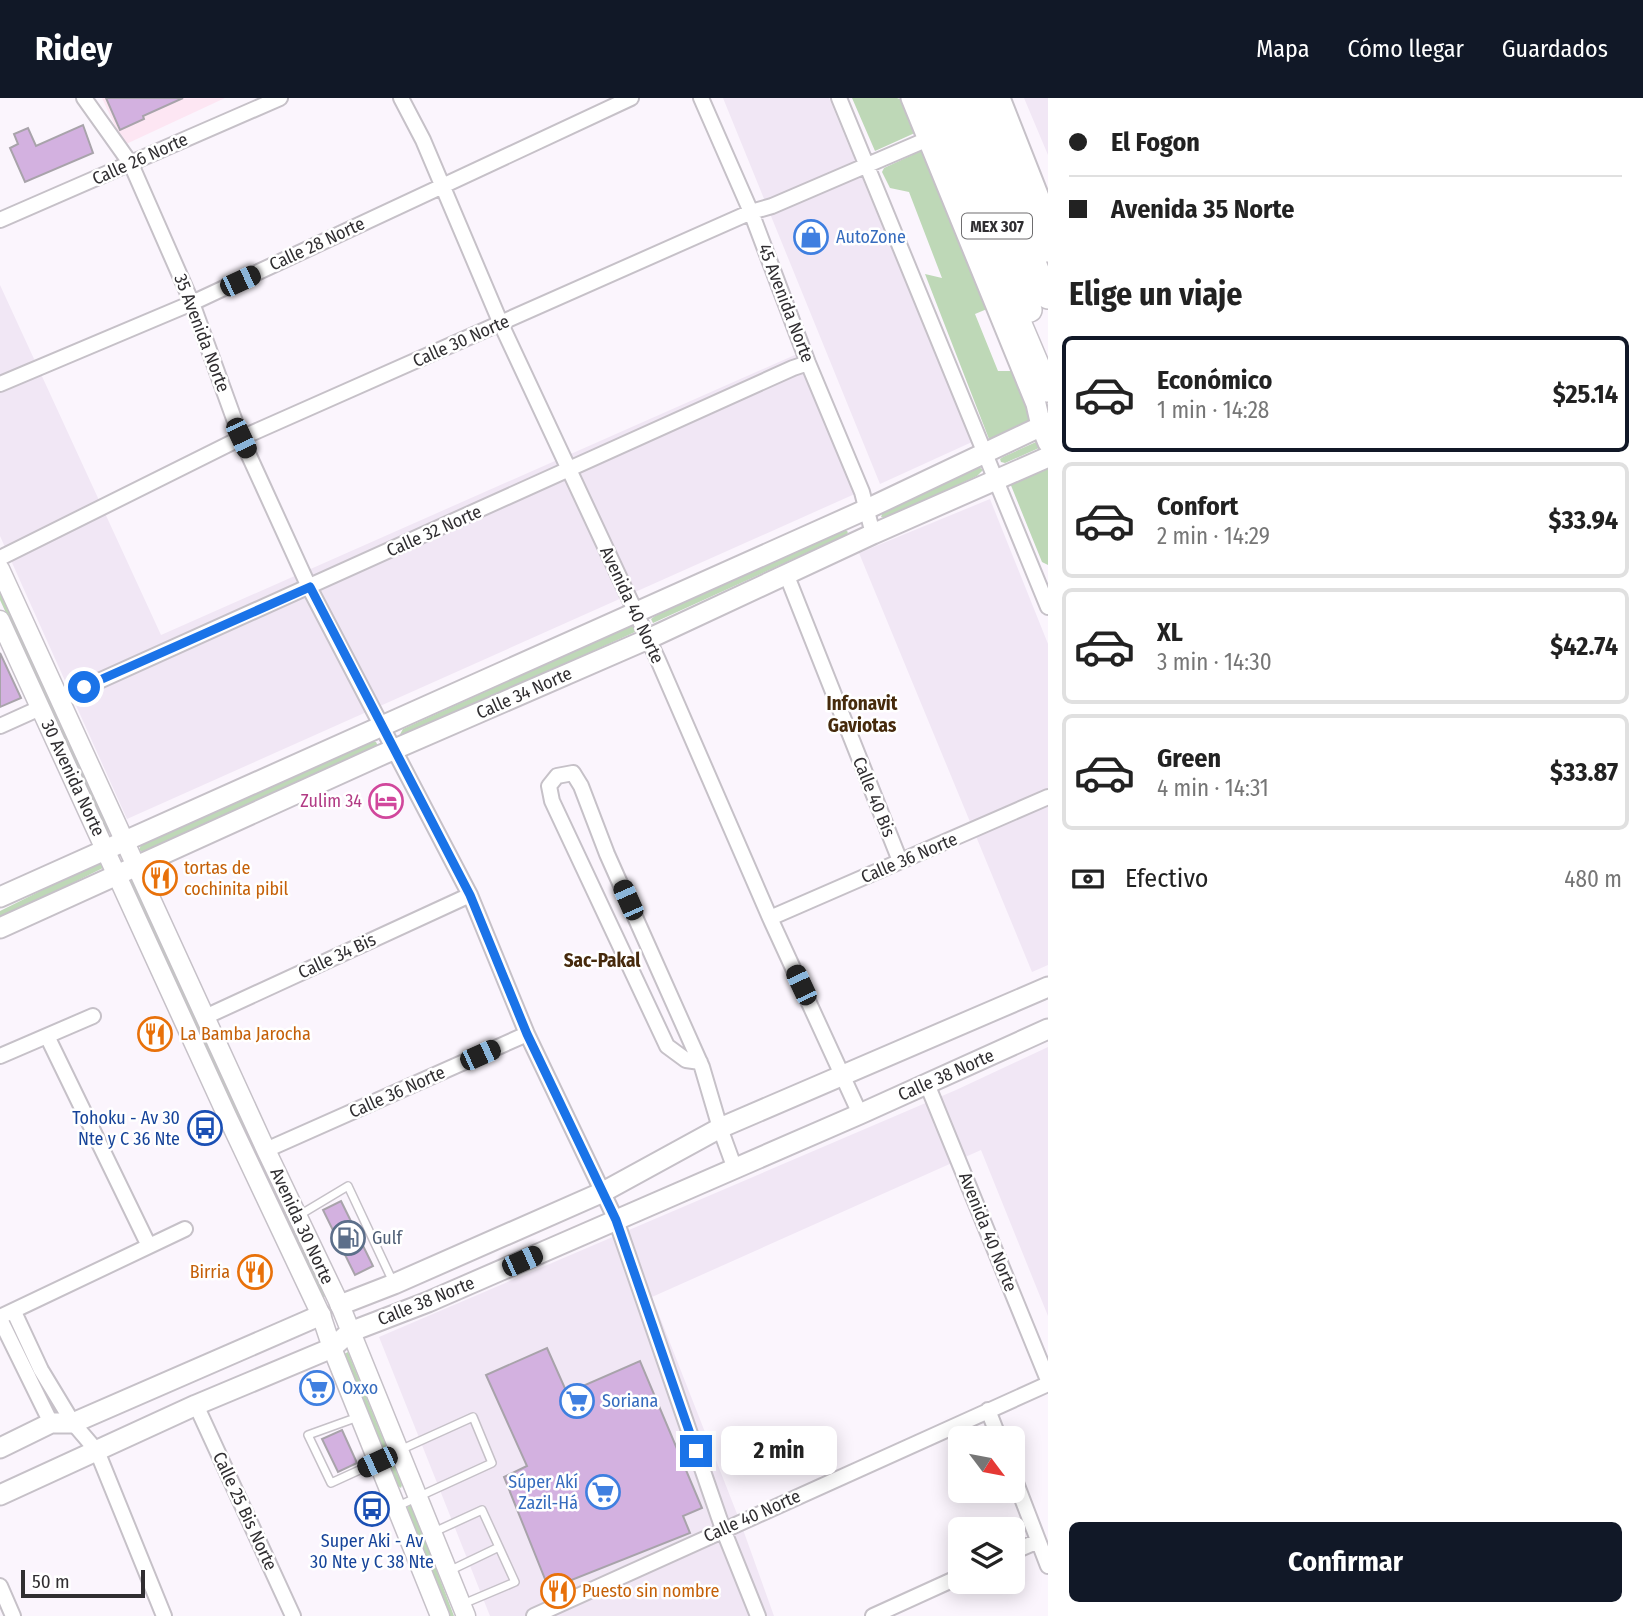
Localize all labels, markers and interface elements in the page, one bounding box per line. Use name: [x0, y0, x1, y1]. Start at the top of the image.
text: Ridey: [35, 29, 112, 69]
text: Mapa: [1256, 35, 1309, 63]
text: Cómo llegar: [1347, 35, 1464, 63]
text: Guardados: [1502, 35, 1608, 63]
text: El Fogon: [1111, 127, 1200, 158]
street label: Calle 26 Norte: [89, 128, 191, 190]
text: Avenida 35 Norte: [1111, 194, 1294, 225]
street label: Calle 28 Norte: [266, 212, 368, 276]
road number: MEX 307: [962, 214, 1032, 238]
shop icon: AutoZone: [792, 218, 830, 256]
place label: AutoZone: [836, 226, 906, 248]
street label: 45 Avenida Norte: [753, 241, 819, 365]
car: [217, 263, 264, 299]
street label: 35 Avenida Norte: [169, 271, 235, 395]
text: Elige un viaje: [1069, 275, 1242, 313]
street label: Calle 30 Norte: [409, 310, 513, 372]
icon: car: [1073, 363, 1136, 426]
text: Económico: [1157, 365, 1272, 396]
text: $25.14: [1553, 379, 1618, 410]
text: 1 min · 14:28: [1157, 396, 1269, 424]
car: [223, 415, 260, 461]
icon: car: [1073, 489, 1136, 552]
text: Confort: [1157, 491, 1238, 522]
street label: Calle 32 Norte: [383, 500, 485, 562]
text: $33.94: [1548, 505, 1618, 536]
text: 2 min · 14:29: [1157, 522, 1270, 550]
street label: Avenida 40 Norte: [595, 543, 669, 667]
icon: car: [1073, 615, 1136, 678]
text: XL: [1157, 617, 1183, 648]
text: $42.74: [1550, 631, 1618, 662]
text: 3 min · 14:30: [1157, 648, 1272, 676]
street label: Calle 34 Norte: [473, 662, 575, 724]
route start: [68, 671, 100, 703]
district label: Infonavit Gaviotas: [827, 692, 898, 737]
street label: 30 Avenida Norte: [36, 716, 110, 840]
icon: car: [1073, 741, 1136, 804]
text: Green: [1157, 743, 1221, 774]
street label: Calle 40 Bis: [848, 754, 900, 841]
text: $33.87: [1550, 757, 1618, 788]
text: 4 min · 14:31: [1157, 774, 1269, 802]
hotel icon: Zulim 34: [367, 782, 405, 820]
place label: Zulim 34: [300, 790, 362, 812]
street label: Calle 36 Norte: [857, 828, 961, 888]
place label: tortas de cochinita pibil: [184, 857, 289, 900]
restaurant icon: tortas de cochinita pibil: [141, 859, 179, 897]
icon: cash: [1069, 860, 1107, 898]
text: Efectivo: [1125, 863, 1209, 894]
text: 480 m: [1564, 865, 1622, 893]
car: [610, 877, 647, 923]
street label: Calle 34 Bis: [295, 928, 380, 984]
district label: Sac-Pakal: [564, 949, 641, 972]
car: [783, 962, 820, 1008]
restaurant icon: La Bamba Jarocha: [136, 1015, 174, 1053]
place label: La Bamba Jarocha: [180, 1023, 311, 1045]
car: [457, 1037, 504, 1073]
street label: Calle 38 Norte: [895, 1044, 997, 1106]
street label: Calle 36 Norte: [346, 1061, 448, 1123]
place label: Tohoku - Av 30 Nte y C 36 Nte: [72, 1107, 180, 1150]
bus stop icon: Tohoku - Av 30 Nte y C 36 Nte: [186, 1109, 224, 1147]
street label: Avenida 30 Norte: [265, 1164, 339, 1288]
street label: Avenida 40 Norte: [954, 1169, 1022, 1295]
fuel station icon: Gulf: [329, 1219, 367, 1257]
place label: Gulf: [372, 1227, 403, 1249]
car: [499, 1243, 546, 1279]
restaurant icon: Birria: [236, 1253, 274, 1291]
place label: Birria: [190, 1261, 230, 1283]
street label: Calle 38 Norte: [374, 1272, 478, 1330]
supermarket icon: Oxxo: [298, 1369, 336, 1407]
place label: Oxxo: [342, 1377, 378, 1399]
supermarket icon: Soriana: [558, 1382, 596, 1420]
place label: Soriana: [602, 1390, 659, 1412]
callout: 2 min: [720, 1426, 836, 1476]
north arrow: [948, 1426, 1026, 1503]
map controls: [948, 1426, 1025, 1594]
route end: [680, 1435, 712, 1467]
text: 2 min: [754, 1436, 805, 1464]
car: [354, 1444, 401, 1480]
street label: Calle 25 Bis Norte: [208, 1448, 282, 1574]
place label: Súper Akí Zazil-Há: [508, 1471, 578, 1514]
supermarket icon: Súper Akí Zazil-Há: [584, 1473, 622, 1511]
street label: Calle 40 Norte: [700, 1485, 804, 1547]
bus stop icon: Super Aki - Av 30 Nte y C 38 Nte: [353, 1490, 391, 1528]
button: layers: [948, 1517, 1025, 1594]
button: Confirmar: [1069, 1522, 1622, 1602]
place label: Super Aki - Av 30 Nte y C 38 Nte: [310, 1530, 434, 1573]
scale bar: [21, 1567, 145, 1599]
text: 50 m: [32, 1570, 70, 1593]
restaurant icon: Puesto sin nombre: [539, 1572, 577, 1610]
place label: Puesto sin nombre: [582, 1580, 719, 1602]

